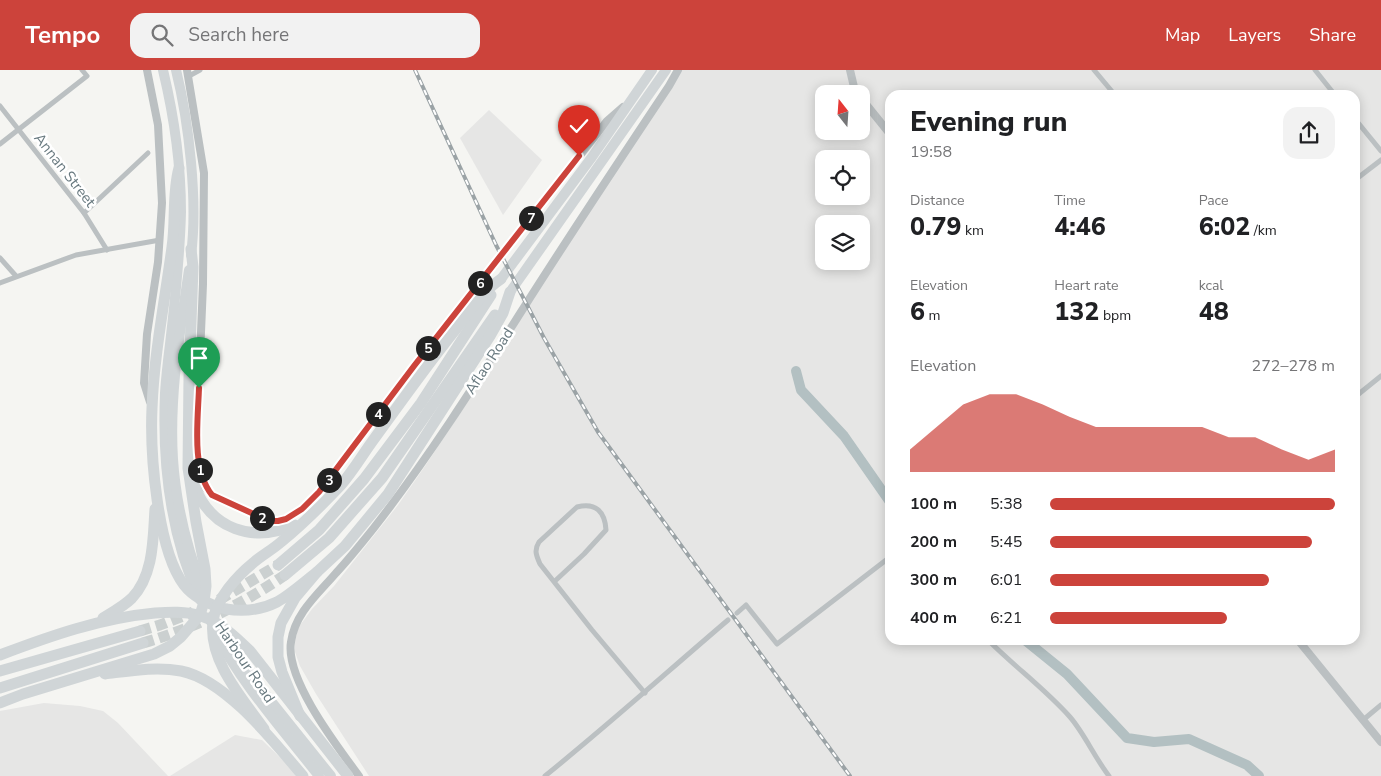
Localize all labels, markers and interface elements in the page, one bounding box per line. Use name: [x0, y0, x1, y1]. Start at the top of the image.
search box: [130, 13, 480, 58]
text: Tempo: [25, 19, 100, 51]
icon: search: [148, 21, 176, 49]
text: Search here: [188, 22, 289, 48]
text: Map: [1165, 23, 1200, 47]
text: Layers: [1228, 23, 1281, 47]
text: Share: [1309, 23, 1356, 47]
north arrow: [815, 85, 870, 140]
map controls: [815, 85, 870, 270]
text: Evening run: [910, 103, 1067, 141]
pin: [558, 105, 600, 156]
button: share: [1283, 107, 1335, 159]
icon: check: [565, 112, 593, 140]
street label: Annan Street: [30, 129, 101, 212]
text: 19:58: [910, 141, 952, 163]
button: locate: [815, 150, 870, 205]
text: Distance: [910, 191, 964, 210]
text: Time: [1054, 191, 1085, 210]
text: Pace: [1199, 191, 1228, 210]
pin: 7: [518, 206, 544, 230]
text: 7: [527, 209, 536, 228]
text: 0.79: [910, 210, 962, 244]
text: 4:46: [1054, 210, 1106, 244]
text: 6:02: [1199, 210, 1250, 244]
button: layers: [815, 215, 870, 270]
text: km: [962, 221, 984, 240]
text: /km: [1250, 221, 1277, 240]
pin: 6: [468, 270, 492, 296]
text: 6: [476, 274, 485, 293]
text: Elevation: [910, 276, 968, 295]
text: Heart rate: [1054, 276, 1118, 295]
text: kcal: [1199, 276, 1223, 295]
text: 6: [910, 295, 925, 329]
text: 132: [1054, 295, 1099, 329]
text: 48: [1199, 295, 1229, 329]
text: m: [925, 306, 941, 325]
text: bpm: [1099, 306, 1131, 325]
street label: Aflao Road: [460, 324, 518, 398]
pin: 5: [416, 336, 440, 360]
pin: [178, 337, 220, 388]
text: 5: [424, 339, 433, 358]
icon: arrive: [185, 344, 213, 372]
text: Elevation: [910, 355, 976, 377]
text: 272–278 m: [1252, 355, 1335, 377]
pin: 4: [366, 402, 390, 426]
text: 4: [374, 405, 383, 424]
pin: 1: [188, 458, 212, 482]
text: 1: [196, 461, 205, 480]
pin: 3: [316, 468, 342, 492]
text: 3: [325, 471, 334, 490]
text: 100 m: [910, 493, 957, 515]
text: 5:38: [990, 493, 1022, 515]
pin: 2: [250, 506, 274, 530]
text: 2: [258, 509, 267, 528]
text: 200 m: [910, 531, 957, 553]
text: 5:45: [990, 531, 1022, 553]
text: 300 m: [910, 569, 957, 591]
text: 6:01: [990, 569, 1022, 591]
text: 400 m: [910, 607, 957, 629]
text: 6:21: [990, 607, 1022, 629]
street label: Harbour Road: [210, 617, 280, 707]

